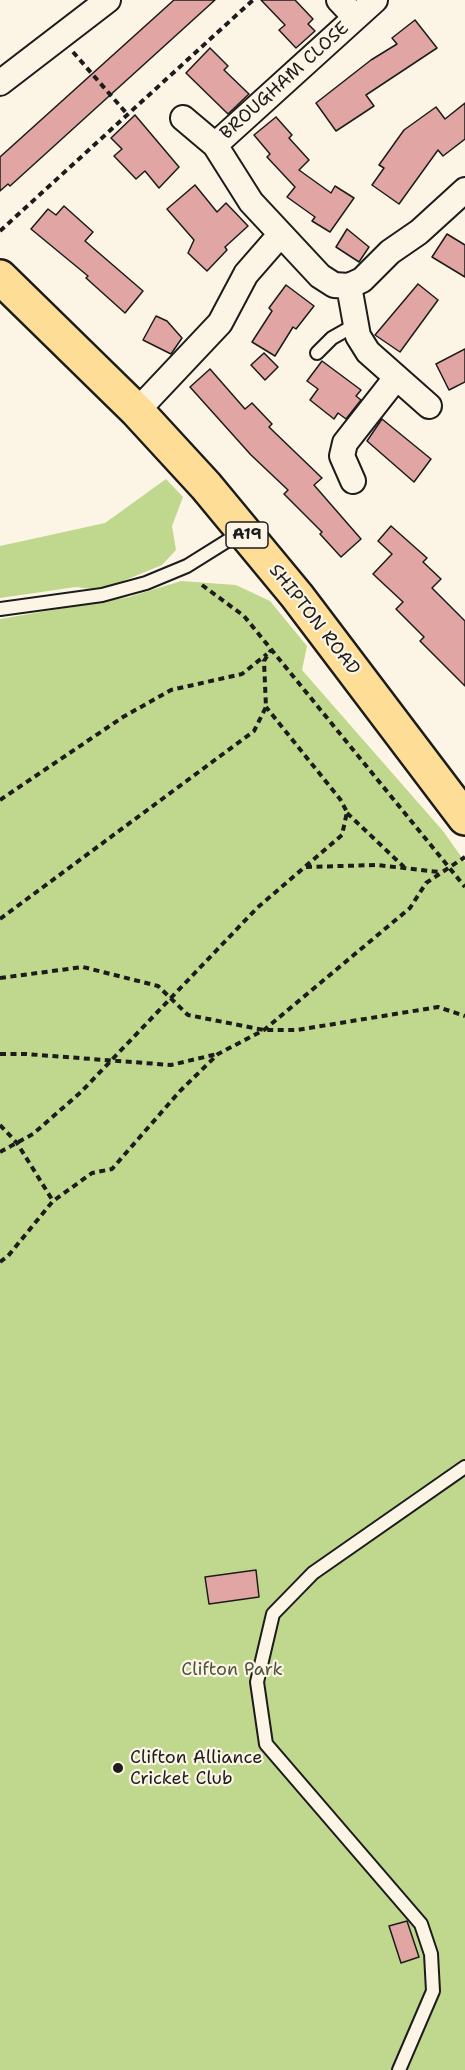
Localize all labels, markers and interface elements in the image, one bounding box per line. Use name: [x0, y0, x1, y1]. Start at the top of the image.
street label: BROUGHAM CLOSE: [216, 18, 354, 144]
road number: A19: [226, 522, 268, 548]
street label: SHIPTON ROAD: [264, 560, 364, 680]
park label: Clifton Park: [181, 1659, 283, 1681]
place label: Clifton Alliance Cricket Club: [130, 1747, 262, 1790]
marker: Clifton Alliance Cricket Club: [111, 1761, 125, 1775]

